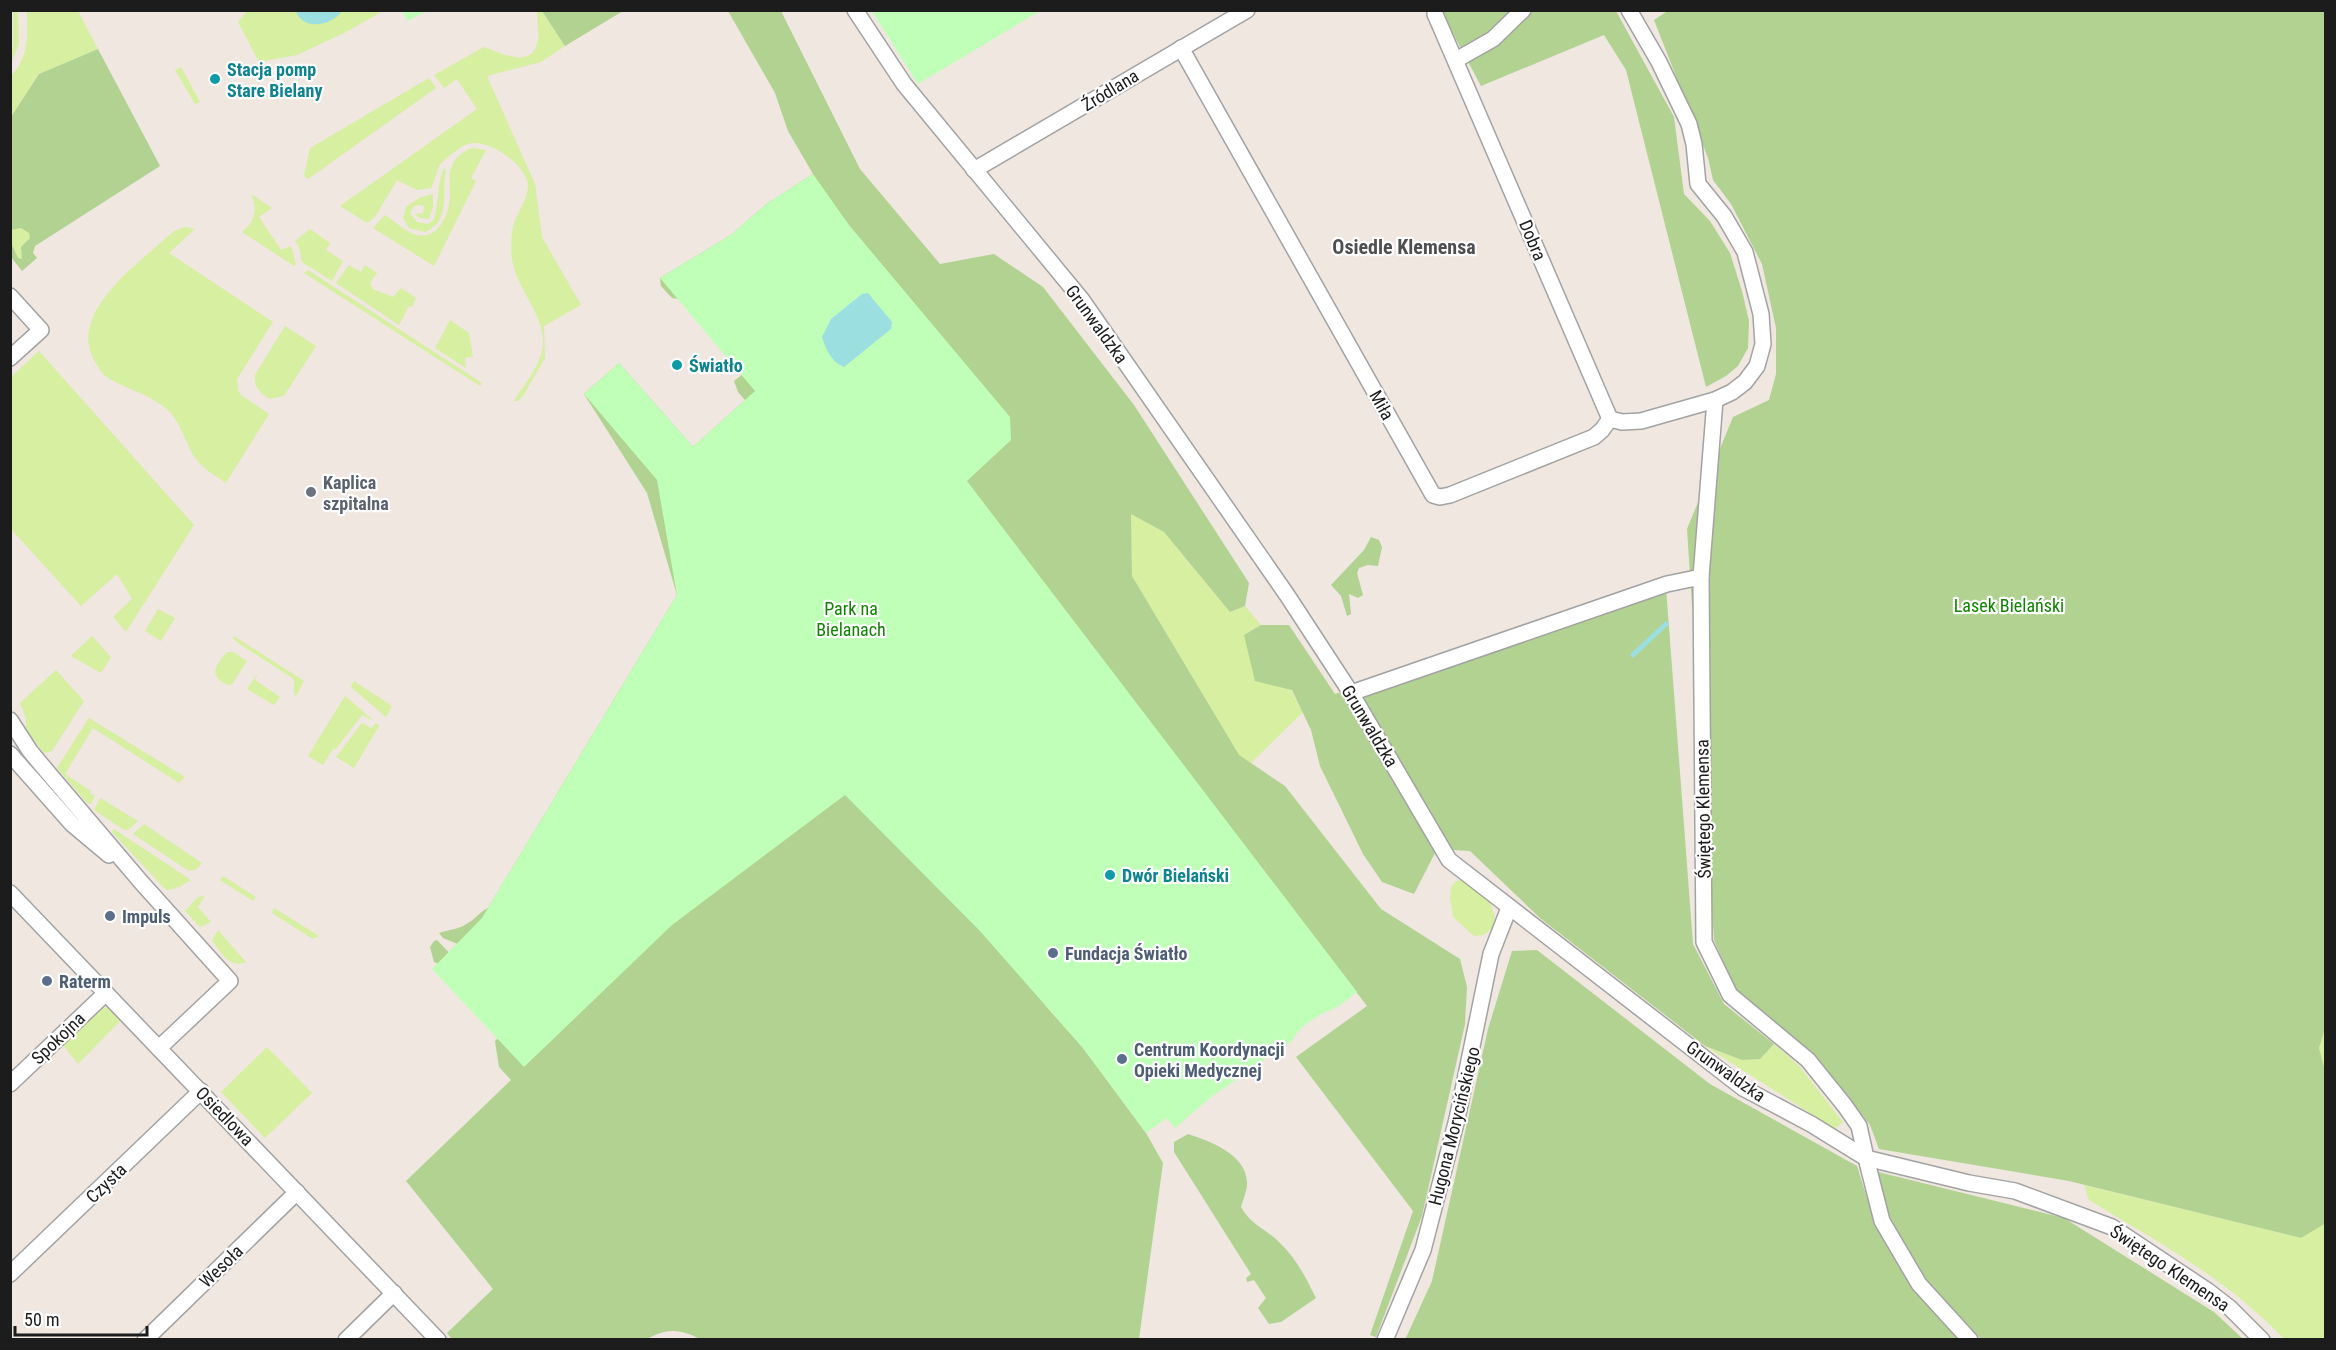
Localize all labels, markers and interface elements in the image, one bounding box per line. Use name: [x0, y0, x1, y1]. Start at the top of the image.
place label: Stacja pomp Stare Bielany: [227, 59, 322, 101]
street label: Źródlana: [1078, 65, 1142, 115]
marker: Stacja pomp Stare Bielany: [208, 72, 222, 86]
street label: Dobra: [1515, 217, 1551, 263]
district label: Osiedle Klemensa: [1332, 235, 1476, 259]
street label: Grunwaldzka: [1062, 281, 1132, 367]
place label: Światło: [689, 355, 743, 376]
marker: Światło: [670, 358, 684, 372]
street label: Miła: [1365, 386, 1399, 424]
place label: Kaplica szpitalna: [323, 472, 389, 514]
marker: Kaplica szpitalna: [304, 485, 318, 499]
park label: Lasek Bielański: [1954, 595, 2064, 616]
park label: Park na Bielanach: [816, 598, 886, 640]
street label: Grunwaldzka: [1337, 681, 1403, 771]
street label: Świętego Klemensa: [1691, 739, 1715, 879]
place label: Dwór Bielański: [1122, 865, 1229, 886]
marker: Dwór Bielański: [1103, 868, 1117, 882]
place label: Impuls: [122, 906, 171, 927]
marker: Impuls: [103, 909, 117, 923]
place label: Fundacja Światło: [1065, 943, 1188, 964]
marker: Fundacja Światło: [1046, 946, 1060, 960]
place label: Raterm: [59, 971, 111, 992]
marker: Raterm: [40, 974, 54, 988]
street label: Spokojna: [27, 1008, 89, 1068]
street label: Grunwaldzka: [1682, 1036, 1770, 1106]
place label: Centrum Koordynacji Opieki Medycznej: [1134, 1039, 1285, 1081]
street label: Hugona Morycińskiego: [1424, 1044, 1484, 1208]
marker: Centrum Koordynacji Opieki Medycznej: [1115, 1052, 1129, 1066]
street label: Osiedlowa: [192, 1082, 258, 1150]
street label: Czysta: [82, 1159, 130, 1207]
street label: Świętego Klemensa: [2106, 1220, 2234, 1316]
street label: Wesoła: [195, 1240, 247, 1292]
scale bar: [15, 1299, 147, 1337]
text: 50 m: [24, 1309, 59, 1330]

